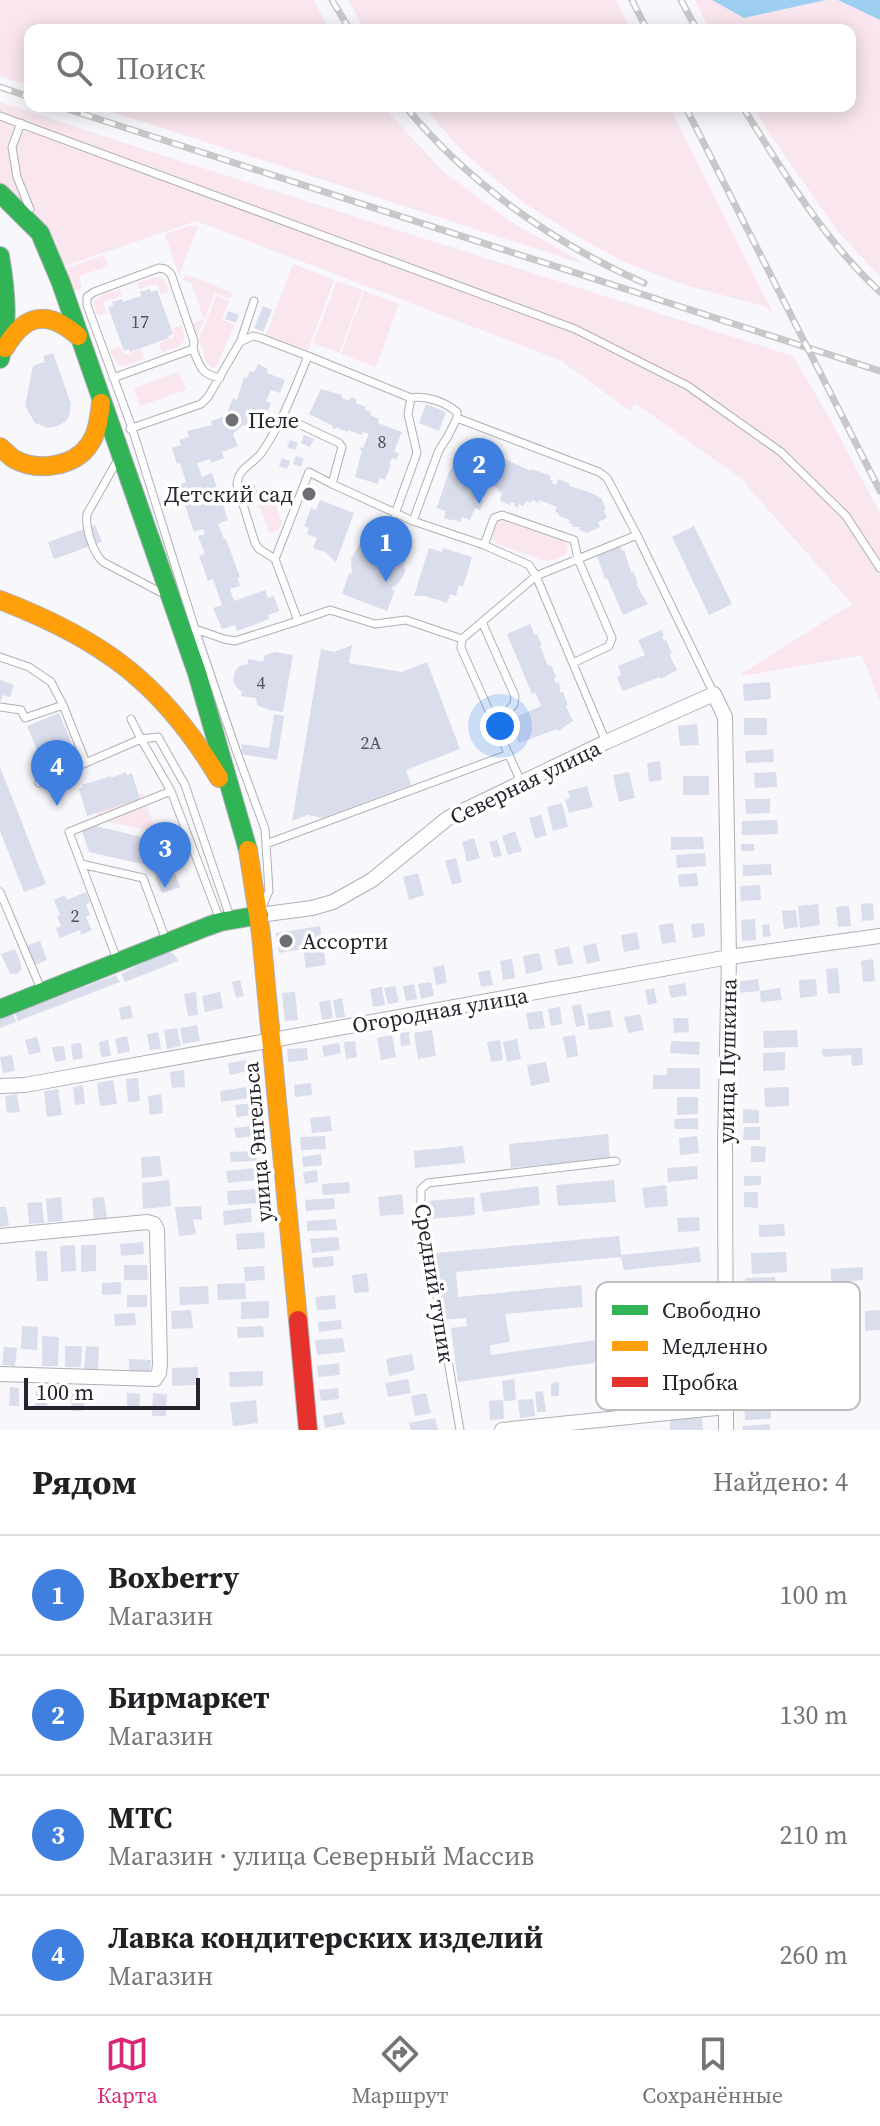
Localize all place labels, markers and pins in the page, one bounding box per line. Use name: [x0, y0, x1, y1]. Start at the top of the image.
place label: Пеле: [248, 405, 299, 435]
marker: Пеле: [223, 411, 241, 429]
pin: 2: [453, 438, 505, 504]
place label: Детский сад: [164, 479, 293, 509]
marker: Детский сад: [300, 485, 318, 503]
pin: 1: [360, 516, 412, 582]
pin: 4: [31, 740, 83, 806]
pin: 3: [139, 822, 191, 888]
place label: Ассорти: [302, 926, 388, 956]
marker: Ассорти: [277, 932, 295, 950]

